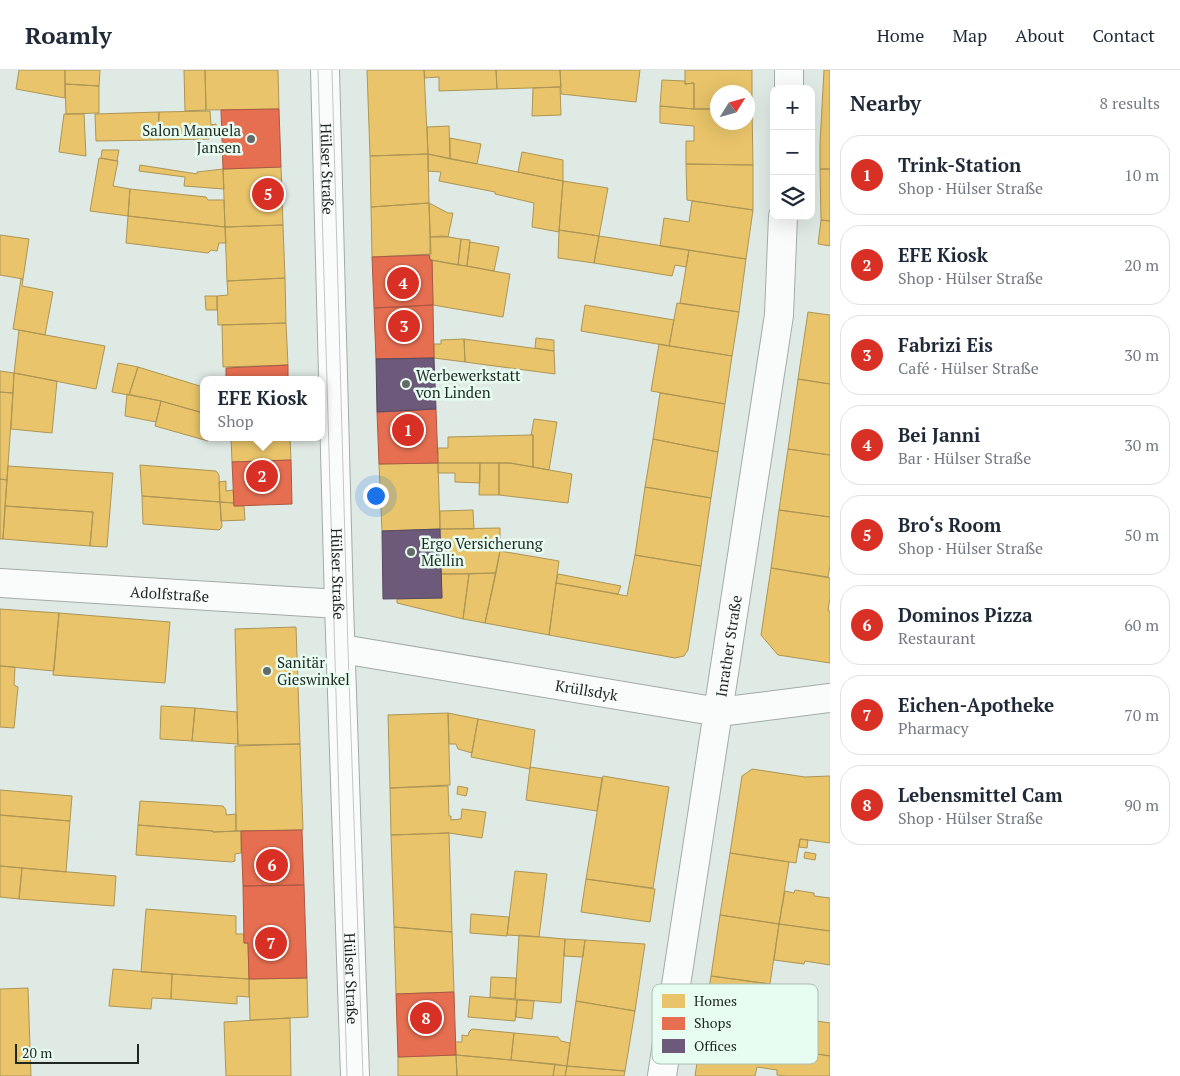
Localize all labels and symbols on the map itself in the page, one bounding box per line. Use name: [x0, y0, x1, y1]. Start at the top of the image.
north arrow: [710, 85, 755, 130]
place label: Salon Manuela Jansen: [142, 120, 241, 157]
street label: Hülser Straße: [316, 123, 339, 215]
marker: Salon Manuela Jansen: [245, 133, 257, 145]
pin: 5: [252, 175, 284, 213]
pin: 4: [387, 264, 419, 302]
pin: 3: [388, 307, 420, 345]
place label: Werbewerkstatt von Linden: [415, 365, 521, 402]
marker: Werbewerkstatt von Linden: [400, 378, 412, 390]
pin: 1: [392, 411, 424, 449]
pin: 2: [246, 457, 278, 495]
your location: [363, 483, 389, 509]
street label: Hülser Straße: [327, 528, 350, 620]
place label: Ergo Versicherung Mellin: [421, 533, 544, 570]
marker: Ergo Versicherung Mellin: [405, 546, 417, 558]
street label: Adolfstraße: [130, 581, 210, 606]
street label: Inrather Straße: [710, 594, 746, 698]
place label: Sanitär Gieswinkel: [277, 652, 350, 689]
marker: Sanitär Gieswinkel: [261, 665, 273, 677]
street label: Krüllsdyk: [554, 675, 620, 705]
pin: 6: [256, 846, 288, 884]
pin: 7: [255, 924, 287, 962]
street label: Hülser Straße: [340, 932, 363, 1025]
legend: [652, 984, 818, 1064]
text: Homes: [694, 991, 737, 1010]
pin: 8: [410, 999, 442, 1037]
text: Shops: [694, 1013, 731, 1032]
text: Offices: [694, 1036, 737, 1055]
scale bar: [15, 1041, 139, 1064]

